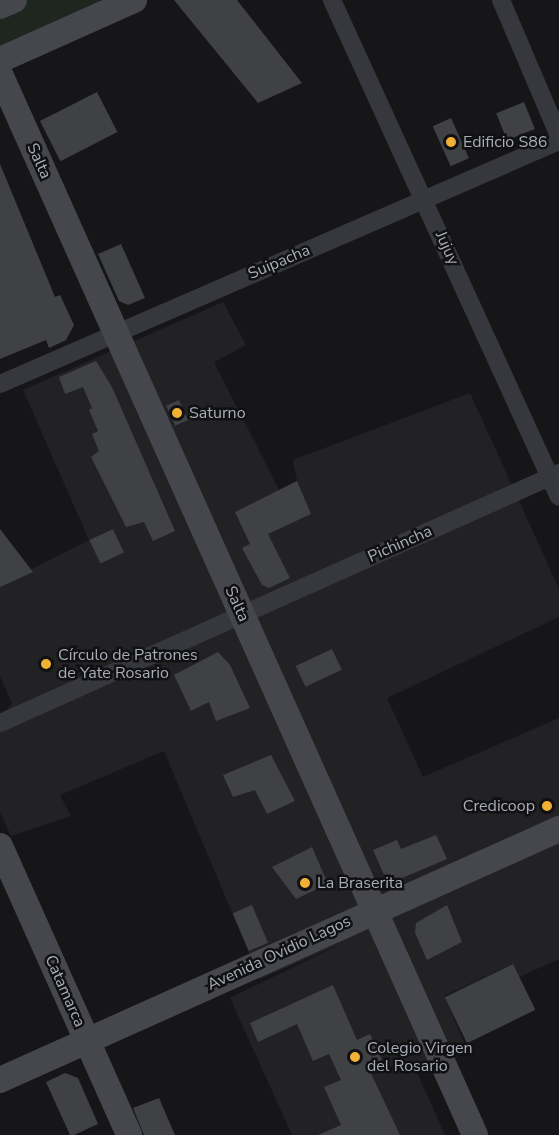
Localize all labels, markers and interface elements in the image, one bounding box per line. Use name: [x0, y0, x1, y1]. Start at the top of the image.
place label: Edificio S86: [463, 132, 547, 152]
marker: Edificio S86: [444, 135, 458, 149]
street label: Salta: [23, 140, 55, 182]
street label: Jujuy: [431, 228, 463, 268]
street label: Suipacha: [245, 240, 313, 284]
place label: Saturno: [189, 403, 246, 423]
marker: Saturno: [170, 406, 184, 420]
street label: Pichincha: [365, 521, 435, 567]
street label: Salta: [221, 583, 253, 625]
place label: Círculo de Patrones de Yate Rosario: [58, 645, 198, 683]
marker: Círculo de Patrones de Yate Rosario: [39, 657, 53, 671]
place label: Credicoop: [463, 796, 535, 816]
marker: Credicoop: [540, 799, 554, 813]
place label: La Braserita: [317, 873, 403, 893]
marker: La Braserita: [298, 876, 312, 890]
street label: Avenida Ovidio Lagos: [204, 911, 354, 995]
street label: Catamarca: [41, 952, 89, 1030]
place label: Colegio Virgen del Rosario: [367, 1038, 473, 1076]
marker: Colegio Virgen del Rosario: [348, 1050, 362, 1064]

